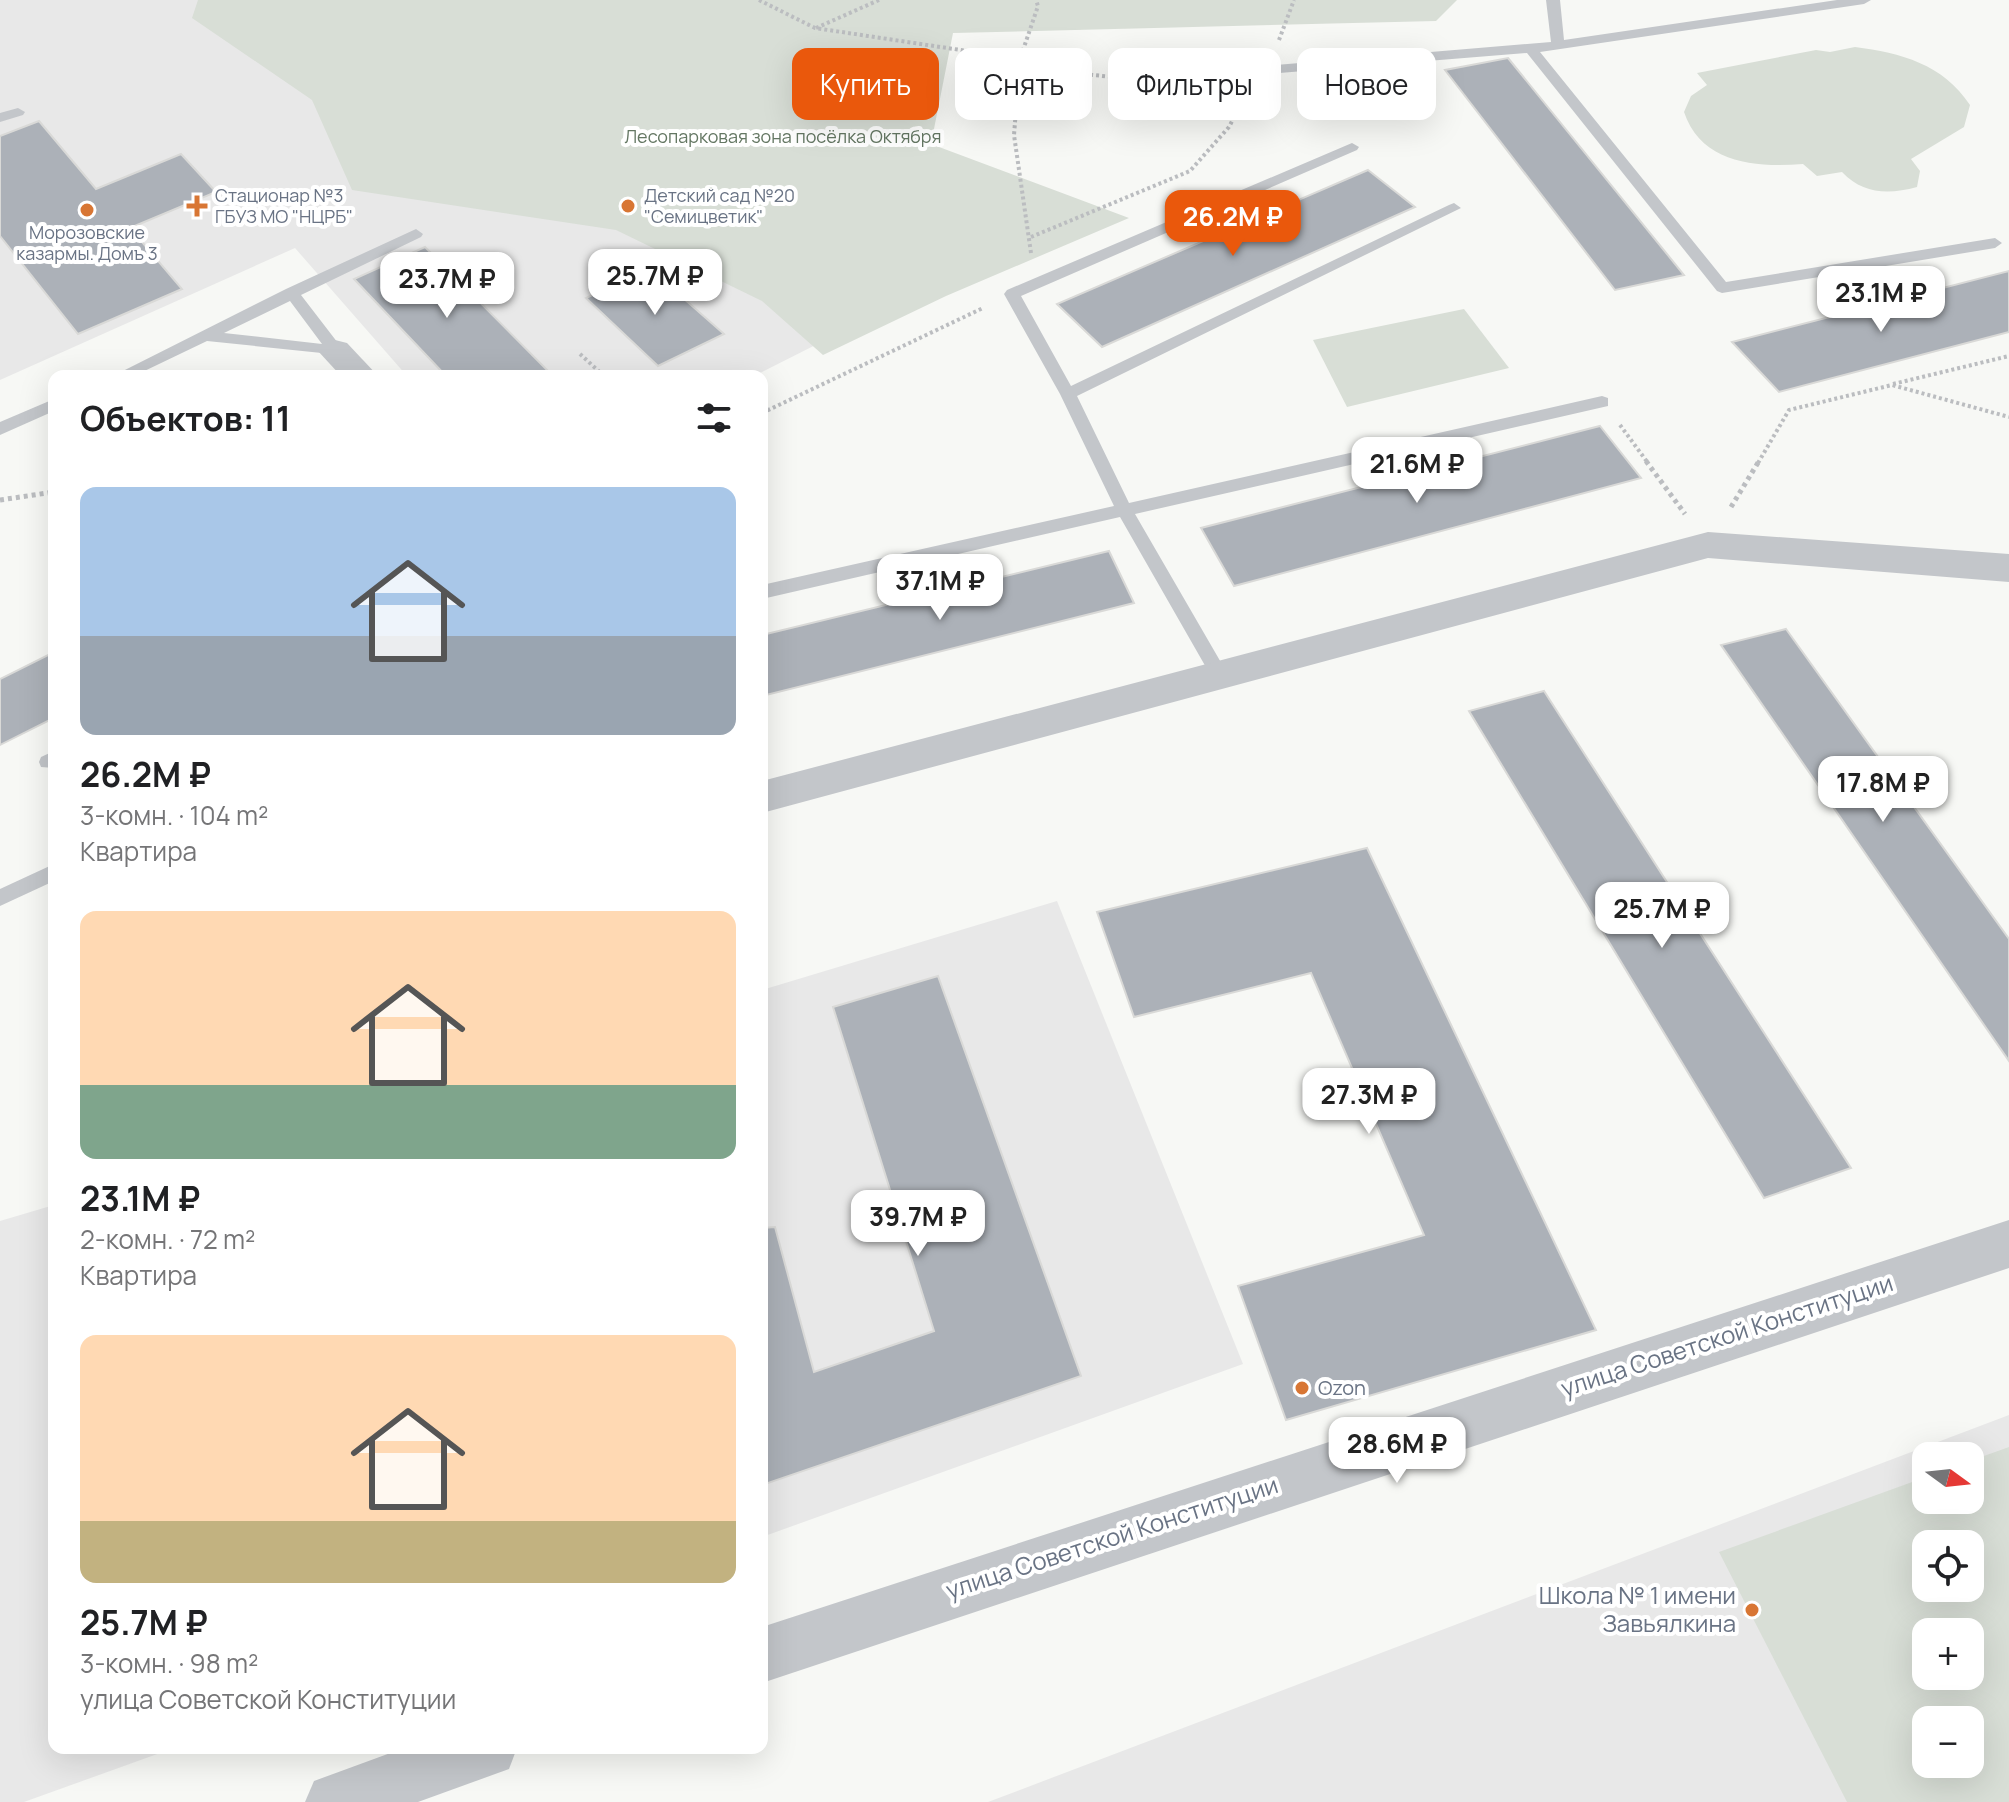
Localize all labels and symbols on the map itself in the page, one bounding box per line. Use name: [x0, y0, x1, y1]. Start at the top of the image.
park label: Лесопарковая зона посёлка Октября: [625, 124, 941, 148]
place label: Стационар №3 ГБУЗ МО "НЦРБ": [215, 183, 353, 228]
place label: Детский сад №20 "Семицветик": [644, 183, 795, 228]
pin: 26.2M ₽: [1159, 190, 1307, 258]
marker: Стационар №3 ГБУЗ МО "НЦРБ": [186, 195, 208, 217]
marker: Детский сад №20 "Семицветик": [619, 197, 637, 215]
marker: Морозовские казармы. Домъ 3: [78, 201, 96, 219]
place label: Морозовские казармы. Домъ 3: [16, 220, 158, 265]
pin: 25.7M ₽: [581, 249, 729, 317]
pin: 23.7M ₽: [373, 252, 521, 320]
pin: 23.1M ₽: [1807, 266, 1955, 334]
pin: 21.6M ₽: [1343, 437, 1491, 505]
pin: 37.1M ₽: [866, 554, 1014, 622]
pin: 17.8M ₽: [1809, 756, 1957, 824]
pin: 25.7M ₽: [1588, 882, 1736, 950]
pin: 27.3M ₽: [1295, 1068, 1443, 1136]
pin: 39.7M ₽: [844, 1190, 992, 1258]
street label: улица Советской Конституции: [1556, 1265, 1897, 1404]
place label: Ozon: [1318, 1374, 1366, 1401]
marker: Ozon: [1293, 1379, 1311, 1397]
pin: 28.6M ₽: [1323, 1417, 1471, 1485]
north arrow: [1912, 1442, 1984, 1514]
street label: улица Советской Конституции: [941, 1467, 1282, 1606]
place label: Школа № 1 имени Завьялкина: [1539, 1578, 1736, 1639]
marker: Школа № 1 имени Завьялкина: [1743, 1601, 1761, 1619]

